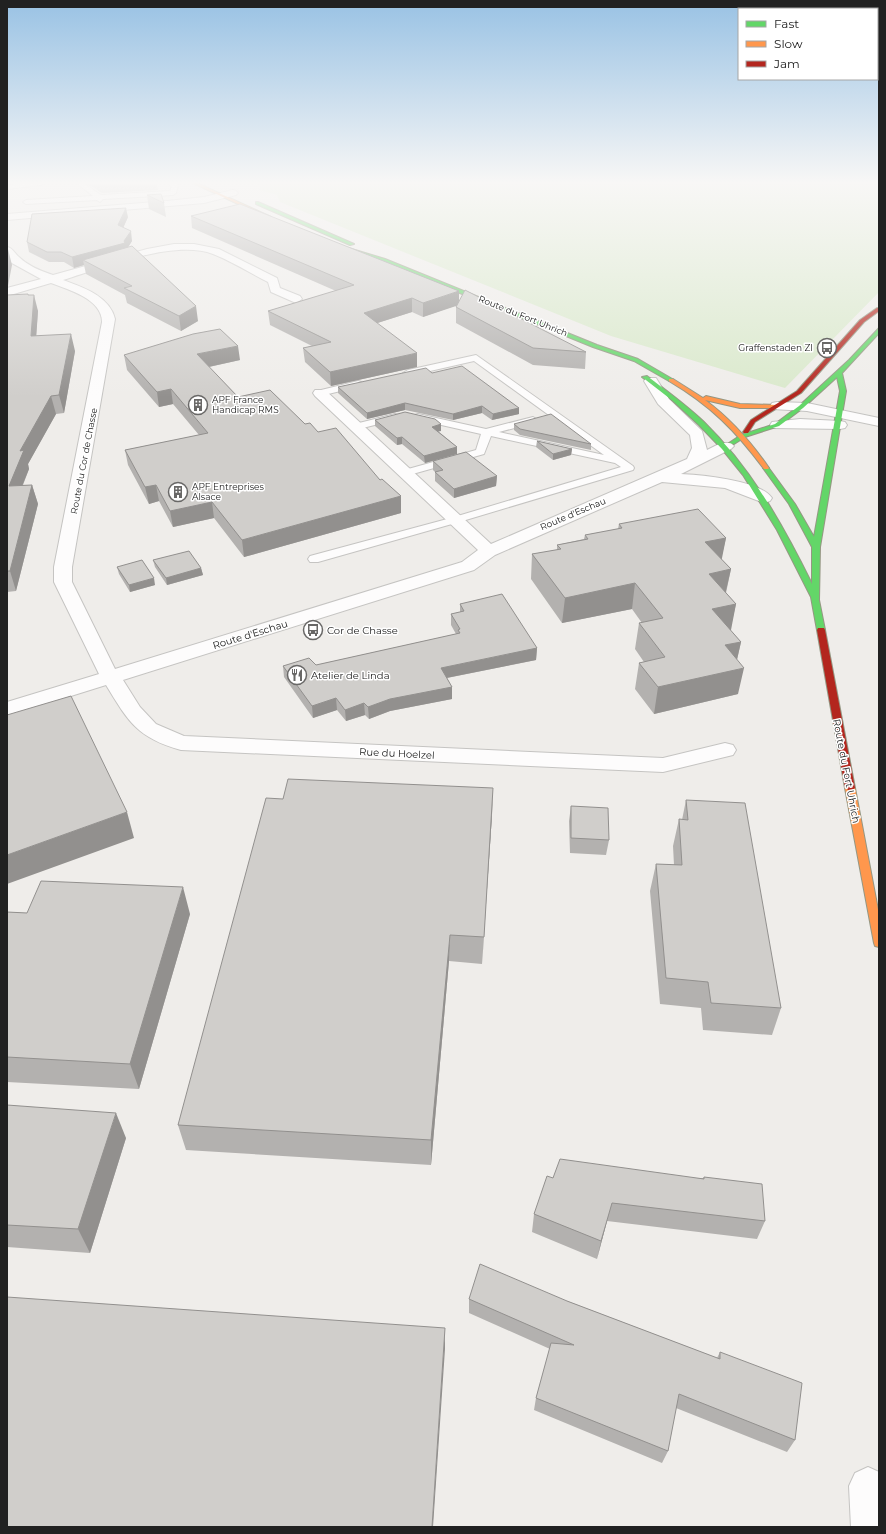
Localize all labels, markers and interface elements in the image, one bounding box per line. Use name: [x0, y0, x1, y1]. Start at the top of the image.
legend: [738, 8, 878, 80]
text: Fast: [774, 16, 799, 31]
text: Slow: [774, 36, 803, 51]
text: Jam: [773, 56, 800, 71]
street label: Route du Fort Uhrich: [477, 293, 569, 338]
bus stop icon: Graffenstaden ZI: [816, 337, 838, 359]
place label: Graffenstaden ZI: [738, 342, 813, 353]
building icon: APF France Handicap RMS: [187, 394, 209, 416]
place label: APF France Handicap RMS: [212, 394, 279, 415]
street label: Route du Cor de Chasse: [68, 406, 99, 515]
building icon: APF Entreprises Alsace: [167, 481, 189, 503]
place label: APF Entreprises Alsace: [192, 481, 264, 502]
street label: Route d'Eschau: [538, 495, 607, 532]
street label: Route d'Eschau: [211, 617, 289, 652]
bus stop icon: Cor de Chasse: [302, 619, 324, 641]
place label: Cor de Chasse: [327, 624, 398, 637]
restaurant icon: Atelier de Linda: [286, 664, 308, 686]
place label: Atelier de Linda: [311, 669, 390, 682]
street label: Route du Fort Uhrich: [830, 718, 863, 824]
street label: Rue du Hoelzel: [359, 745, 435, 762]

